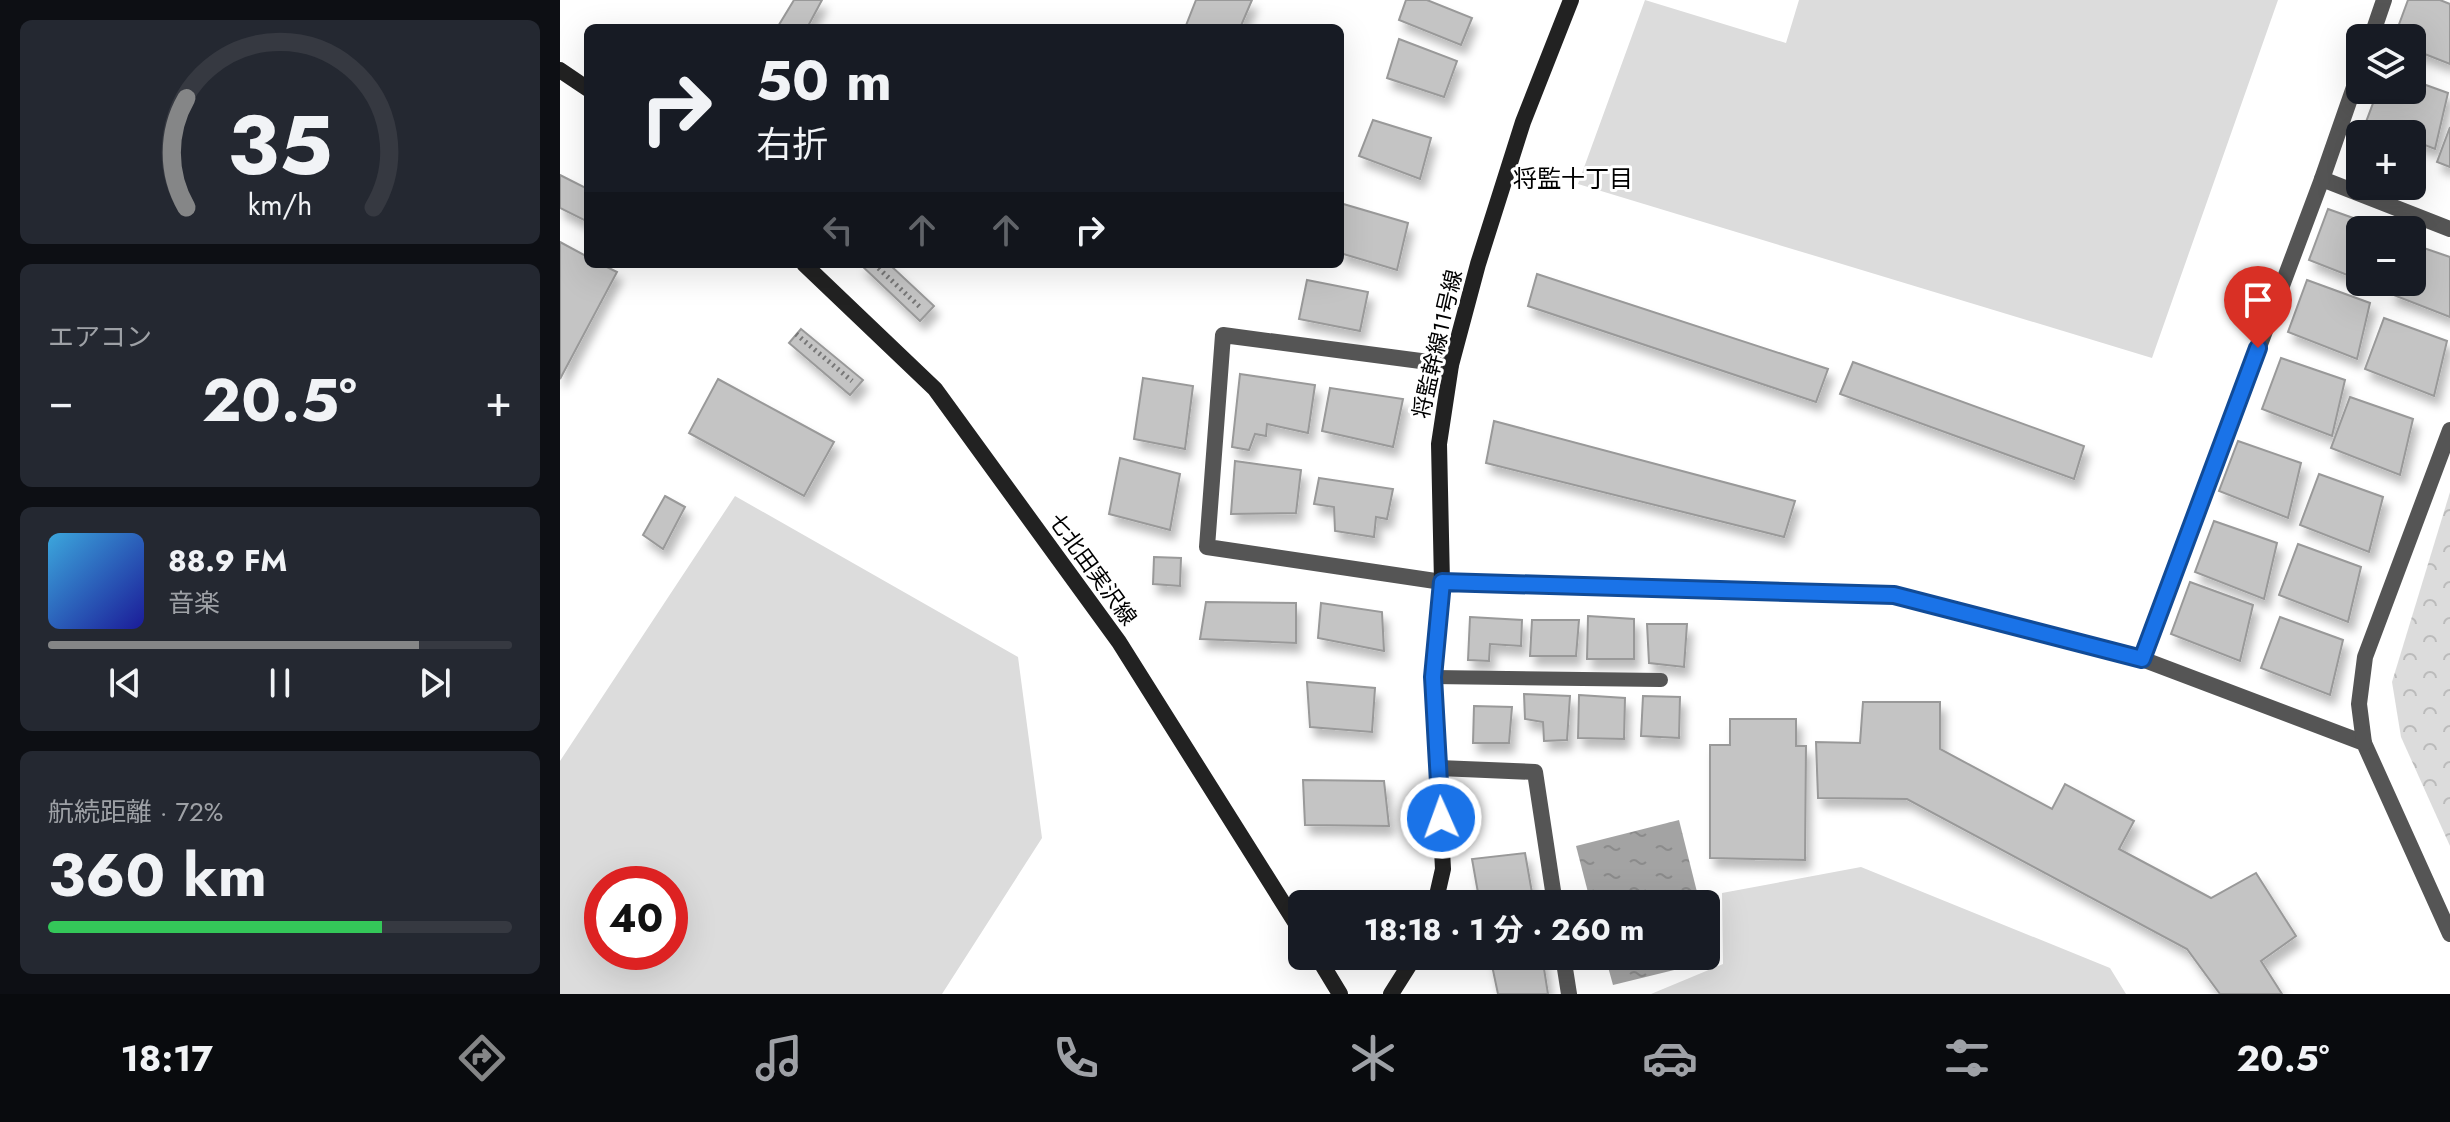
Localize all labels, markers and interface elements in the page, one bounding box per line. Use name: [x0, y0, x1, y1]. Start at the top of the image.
map controls: [2346, 24, 2426, 296]
button: layers: [2346, 24, 2426, 104]
text: 50 m: [756, 40, 892, 121]
icon: right: [624, 56, 728, 160]
text: 35: [227, 84, 333, 204]
text: 右折: [756, 118, 828, 170]
button: +: [2346, 120, 2426, 200]
district label: 将監十丁目: [1513, 161, 1633, 196]
text: km/h: [248, 184, 312, 226]
icon: left: [816, 208, 860, 252]
icon: ahead: [900, 208, 944, 252]
icon: ahead: [984, 208, 1028, 252]
icon: right: [1068, 208, 1112, 252]
button: −: [2346, 216, 2426, 296]
street label: 将監幹線11号線: [1404, 266, 1470, 422]
pin: [2224, 266, 2292, 348]
icon: arrive: [2236, 278, 2280, 322]
text: エアコン: [48, 318, 152, 356]
text: 20.5°: [202, 357, 357, 444]
text: −: [48, 369, 74, 433]
text: +: [485, 369, 512, 433]
street label: 七北田実沢線: [1041, 506, 1145, 632]
text: 88.9 FM: [168, 539, 287, 582]
text: 音楽: [168, 584, 220, 622]
icon: previous: [103, 661, 147, 705]
icon: pause: [258, 661, 302, 705]
icon: next: [413, 661, 457, 705]
position arrow: [1399, 776, 1483, 860]
text: 航続距離 · 72%: [48, 793, 223, 831]
text: 360 km: [48, 832, 267, 919]
speed limit sign: 40: [584, 866, 688, 970]
text: 18:18 · 1 分 · 260 m: [1364, 908, 1644, 951]
icon: directions: [454, 1030, 510, 1086]
icon: music: [751, 1030, 807, 1086]
icon: phone: [1048, 1030, 1104, 1086]
icon: climate: [1345, 1030, 1401, 1086]
icon: car: [1642, 1030, 1698, 1086]
icon: filters: [1939, 1030, 1995, 1086]
text: 18:17: [121, 1032, 213, 1084]
text: 20.5°: [2237, 1032, 2329, 1084]

